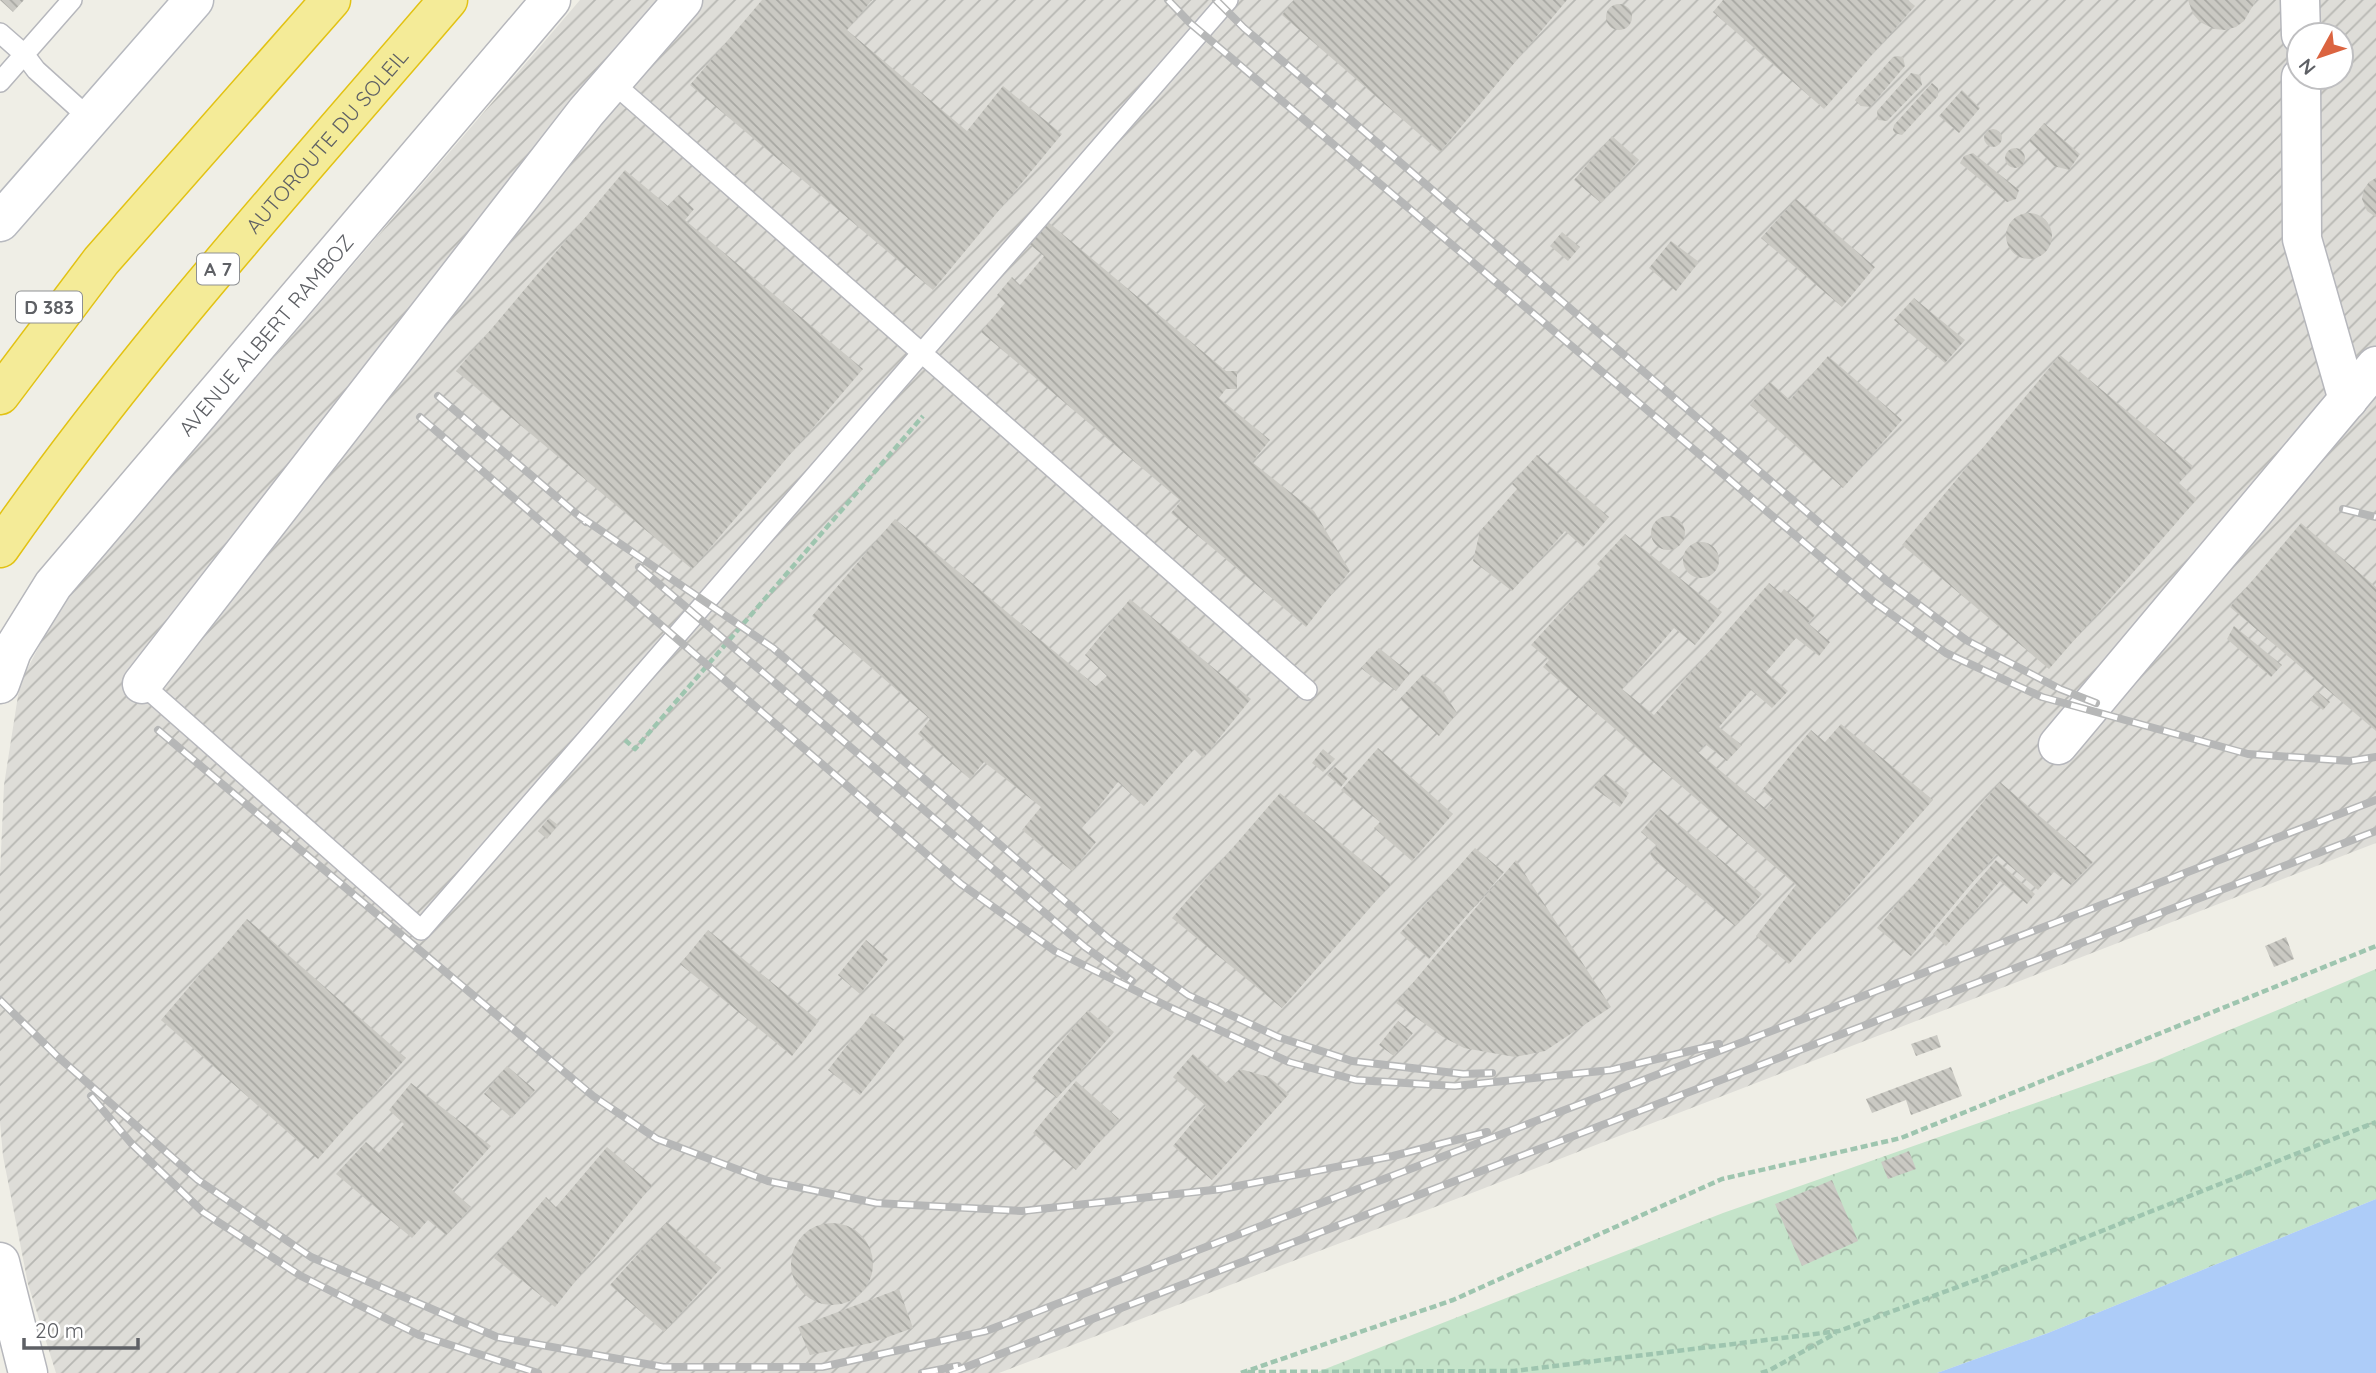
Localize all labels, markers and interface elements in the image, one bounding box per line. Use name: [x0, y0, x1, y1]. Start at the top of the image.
north arrow: [2285, 21, 2355, 91]
street label: AUTOROUTE DU SOLEIL: [240, 43, 413, 239]
text: N: [2293, 54, 2321, 80]
street label: AVENUE ALBERT RAMBOZ: [173, 229, 359, 441]
road number: A 7: [197, 254, 239, 284]
road number: D 383: [16, 292, 82, 322]
scale bar: [24, 1306, 138, 1350]
text: 20 m: [35, 1317, 84, 1343]

